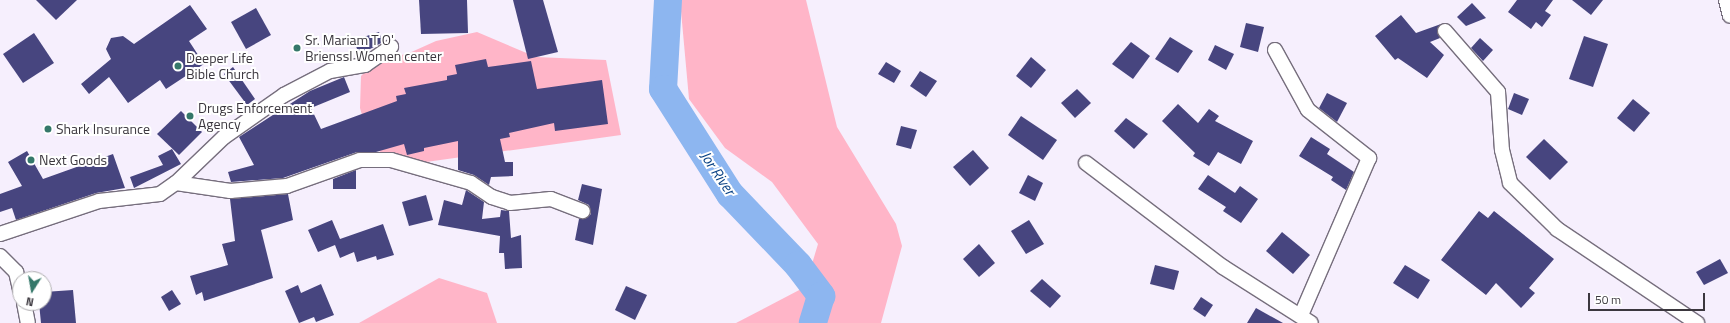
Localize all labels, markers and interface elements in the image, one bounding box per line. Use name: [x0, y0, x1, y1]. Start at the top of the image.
place label: Sr. Mariam T O' Brienssl Women center: [305, 32, 442, 64]
marker: Sr. Mariam T O' Brienssl Women center: [292, 43, 302, 53]
place label: Deeper Life Bible Church: [186, 50, 259, 82]
marker: Deeper Life Bible Church: [173, 61, 183, 71]
place label: Drugs Enforcement Agency: [198, 100, 312, 132]
marker: Drugs Enforcement Agency: [185, 111, 195, 121]
place label: Shark Insurance: [56, 121, 150, 137]
marker: Shark Insurance: [43, 124, 53, 134]
water label: Jor River: [697, 148, 739, 198]
place label: Next Goods: [39, 152, 107, 168]
marker: Next Goods: [26, 155, 36, 165]
north arrow: [12, 271, 52, 311]
scale bar: [1590, 285, 1707, 311]
text: 50 m: [1595, 290, 1621, 309]
text: N: [25, 293, 35, 310]

